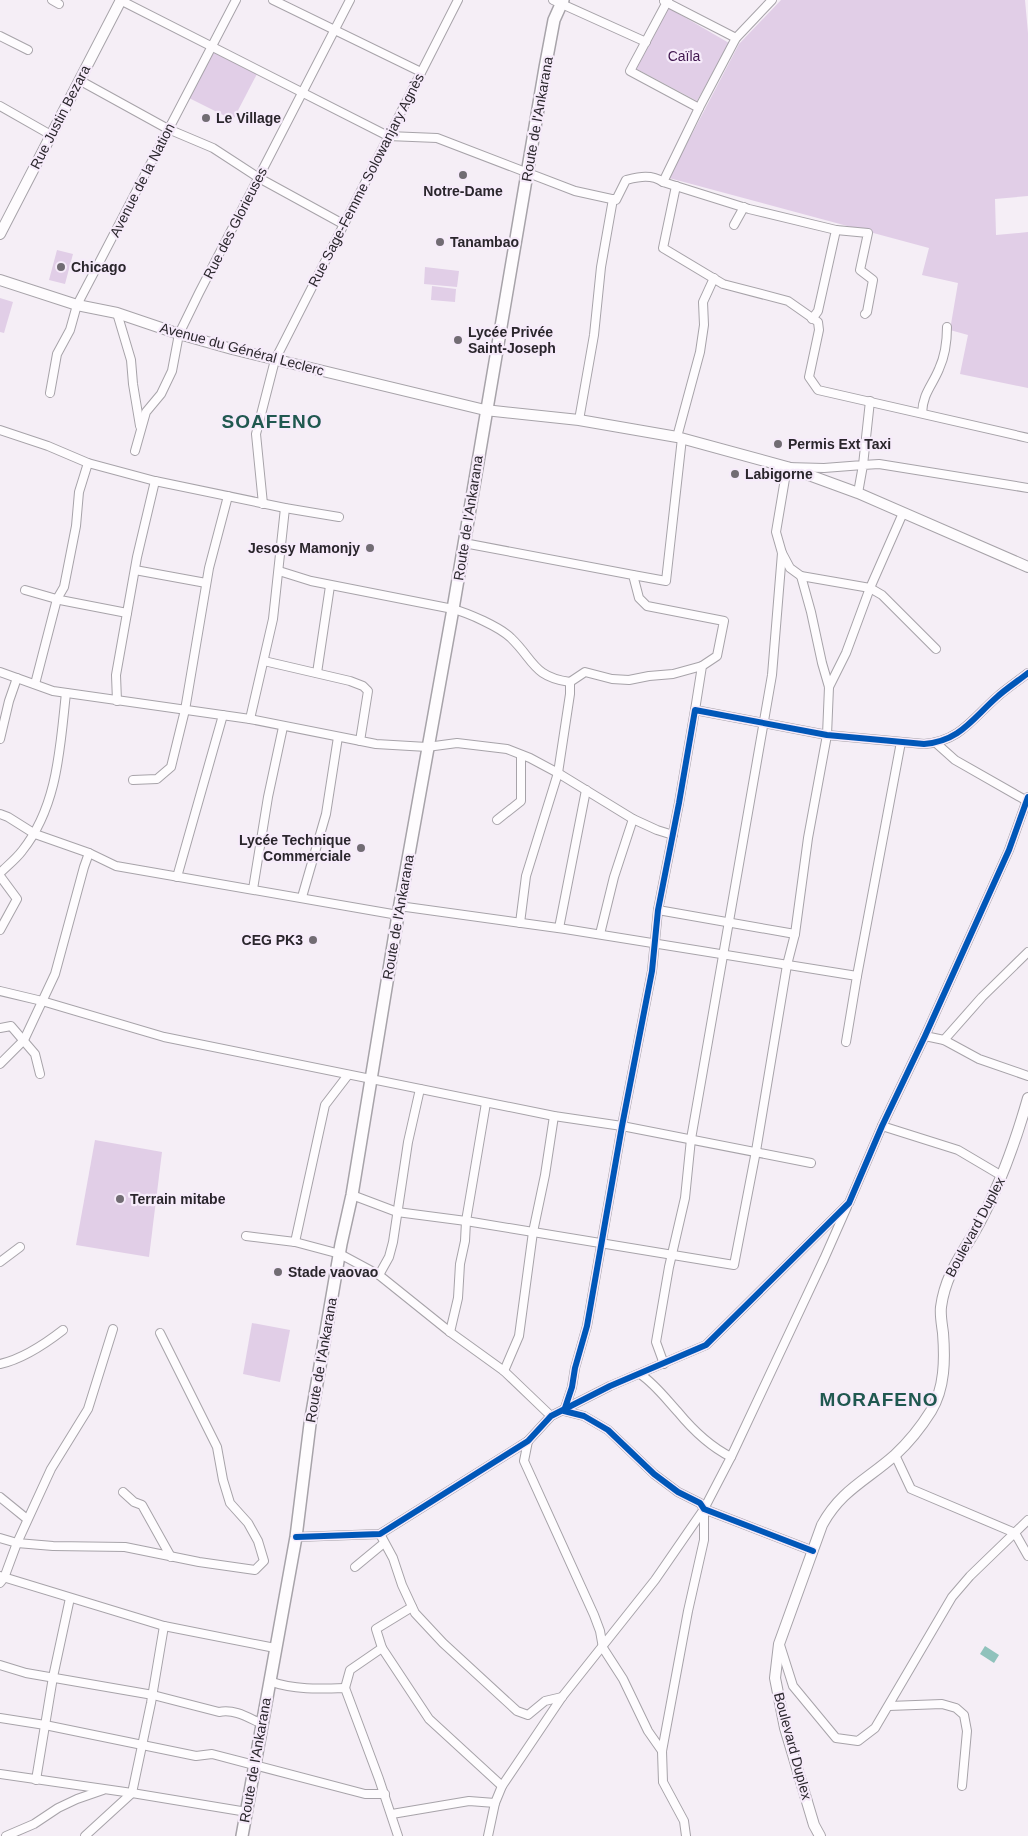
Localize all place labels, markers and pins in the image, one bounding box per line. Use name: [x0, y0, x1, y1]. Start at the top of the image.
place label: Le Village: [216, 110, 281, 126]
marker: Le Village: [200, 112, 212, 124]
marker: Notre-Dame: [457, 169, 469, 181]
place label: Notre-Dame: [423, 183, 503, 199]
place label: Tanambao: [450, 234, 519, 250]
marker: Tanambao: [434, 236, 446, 248]
place label: Chicago: [71, 259, 126, 275]
marker: Chicago: [55, 261, 67, 273]
place label: Lycée Privée Saint-Joseph: [468, 324, 556, 356]
marker: Lycée Privée Saint-Joseph: [452, 334, 464, 346]
place label: Permis Ext Taxi: [788, 436, 891, 452]
marker: Permis Ext Taxi: [772, 438, 784, 450]
place label: Labigorne: [745, 466, 813, 482]
marker: Labigorne: [729, 468, 741, 480]
place label: Jesosy Mamonjy: [248, 540, 360, 556]
marker: Jesosy Mamonjy: [364, 542, 376, 554]
place label: Lycée Technique Commerciale: [239, 832, 351, 864]
marker: Lycée Technique Commerciale: [355, 842, 367, 854]
place label: CEG PK3: [242, 932, 303, 948]
marker: CEG PK3: [307, 934, 319, 946]
place label: Terrain mitabe: [130, 1191, 226, 1207]
marker: Terrain mitabe: [114, 1193, 126, 1205]
place label: Stade vaovao: [288, 1264, 378, 1280]
marker: Stade vaovao: [272, 1266, 284, 1278]

